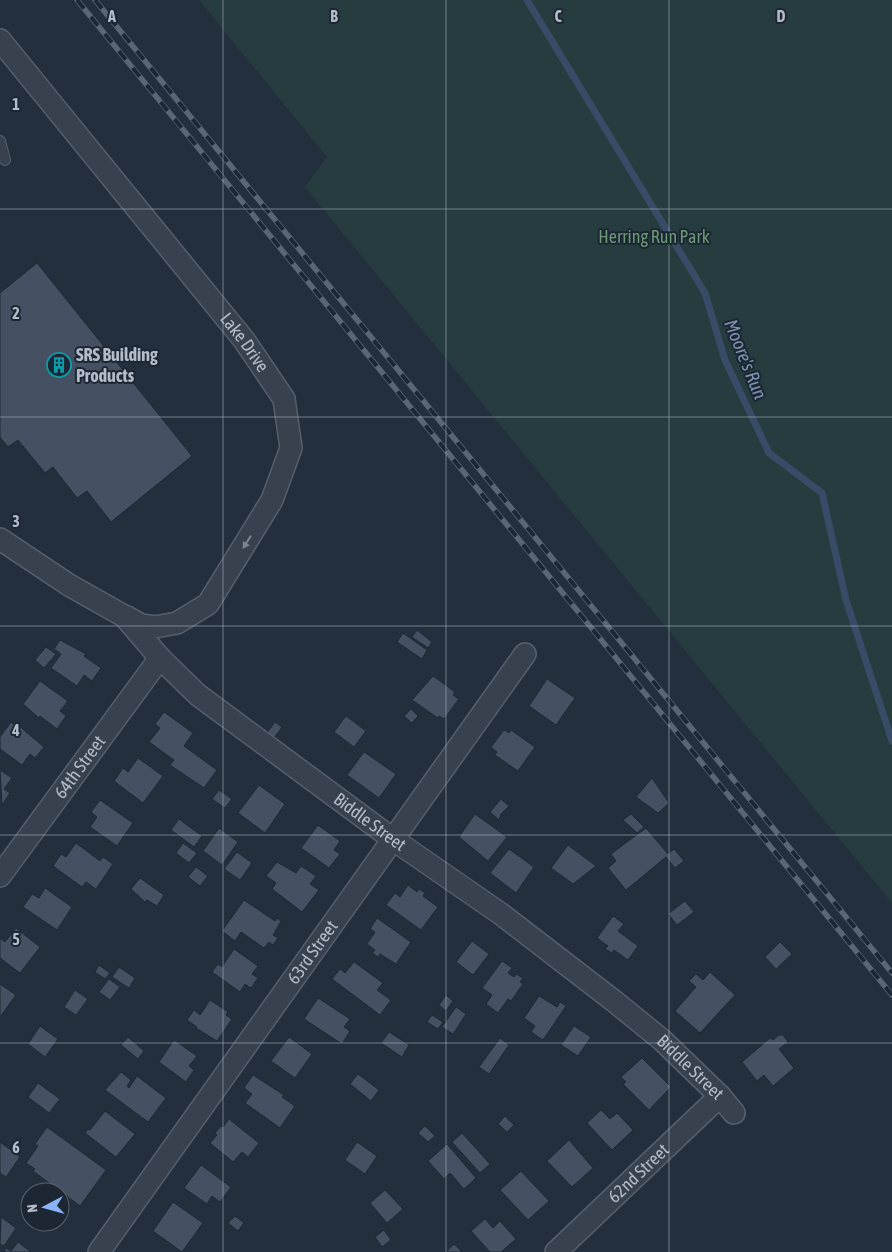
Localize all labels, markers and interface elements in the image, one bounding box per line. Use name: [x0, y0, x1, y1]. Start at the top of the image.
text: A: [107, 7, 116, 25]
text: B: [330, 7, 338, 25]
text: C: [554, 7, 562, 25]
text: D: [777, 7, 786, 25]
text: 1: [12, 95, 20, 113]
park label: Herring Run Park: [598, 226, 710, 247]
text: 2: [12, 304, 20, 322]
street label: Lake Drive: [216, 308, 274, 376]
water label: Moore's Run: [720, 316, 772, 402]
place label: SRS Building Products: [76, 344, 158, 386]
building icon: SRS Building Products: [46, 352, 72, 378]
text: 3: [12, 512, 20, 530]
one-way arrow: [242, 535, 251, 548]
text: 4: [11, 721, 20, 739]
street label: 64th Street: [49, 731, 109, 802]
street label: Biddle Street: [330, 788, 410, 855]
street label: 63rd Street: [282, 916, 342, 988]
text: 5: [12, 930, 20, 948]
street label: Biddle Street: [653, 1030, 728, 1104]
text: 6: [12, 1138, 20, 1156]
street label: 62nd Street: [603, 1139, 673, 1207]
north arrow: [20, 1182, 70, 1232]
text: N: [24, 1203, 40, 1213]

